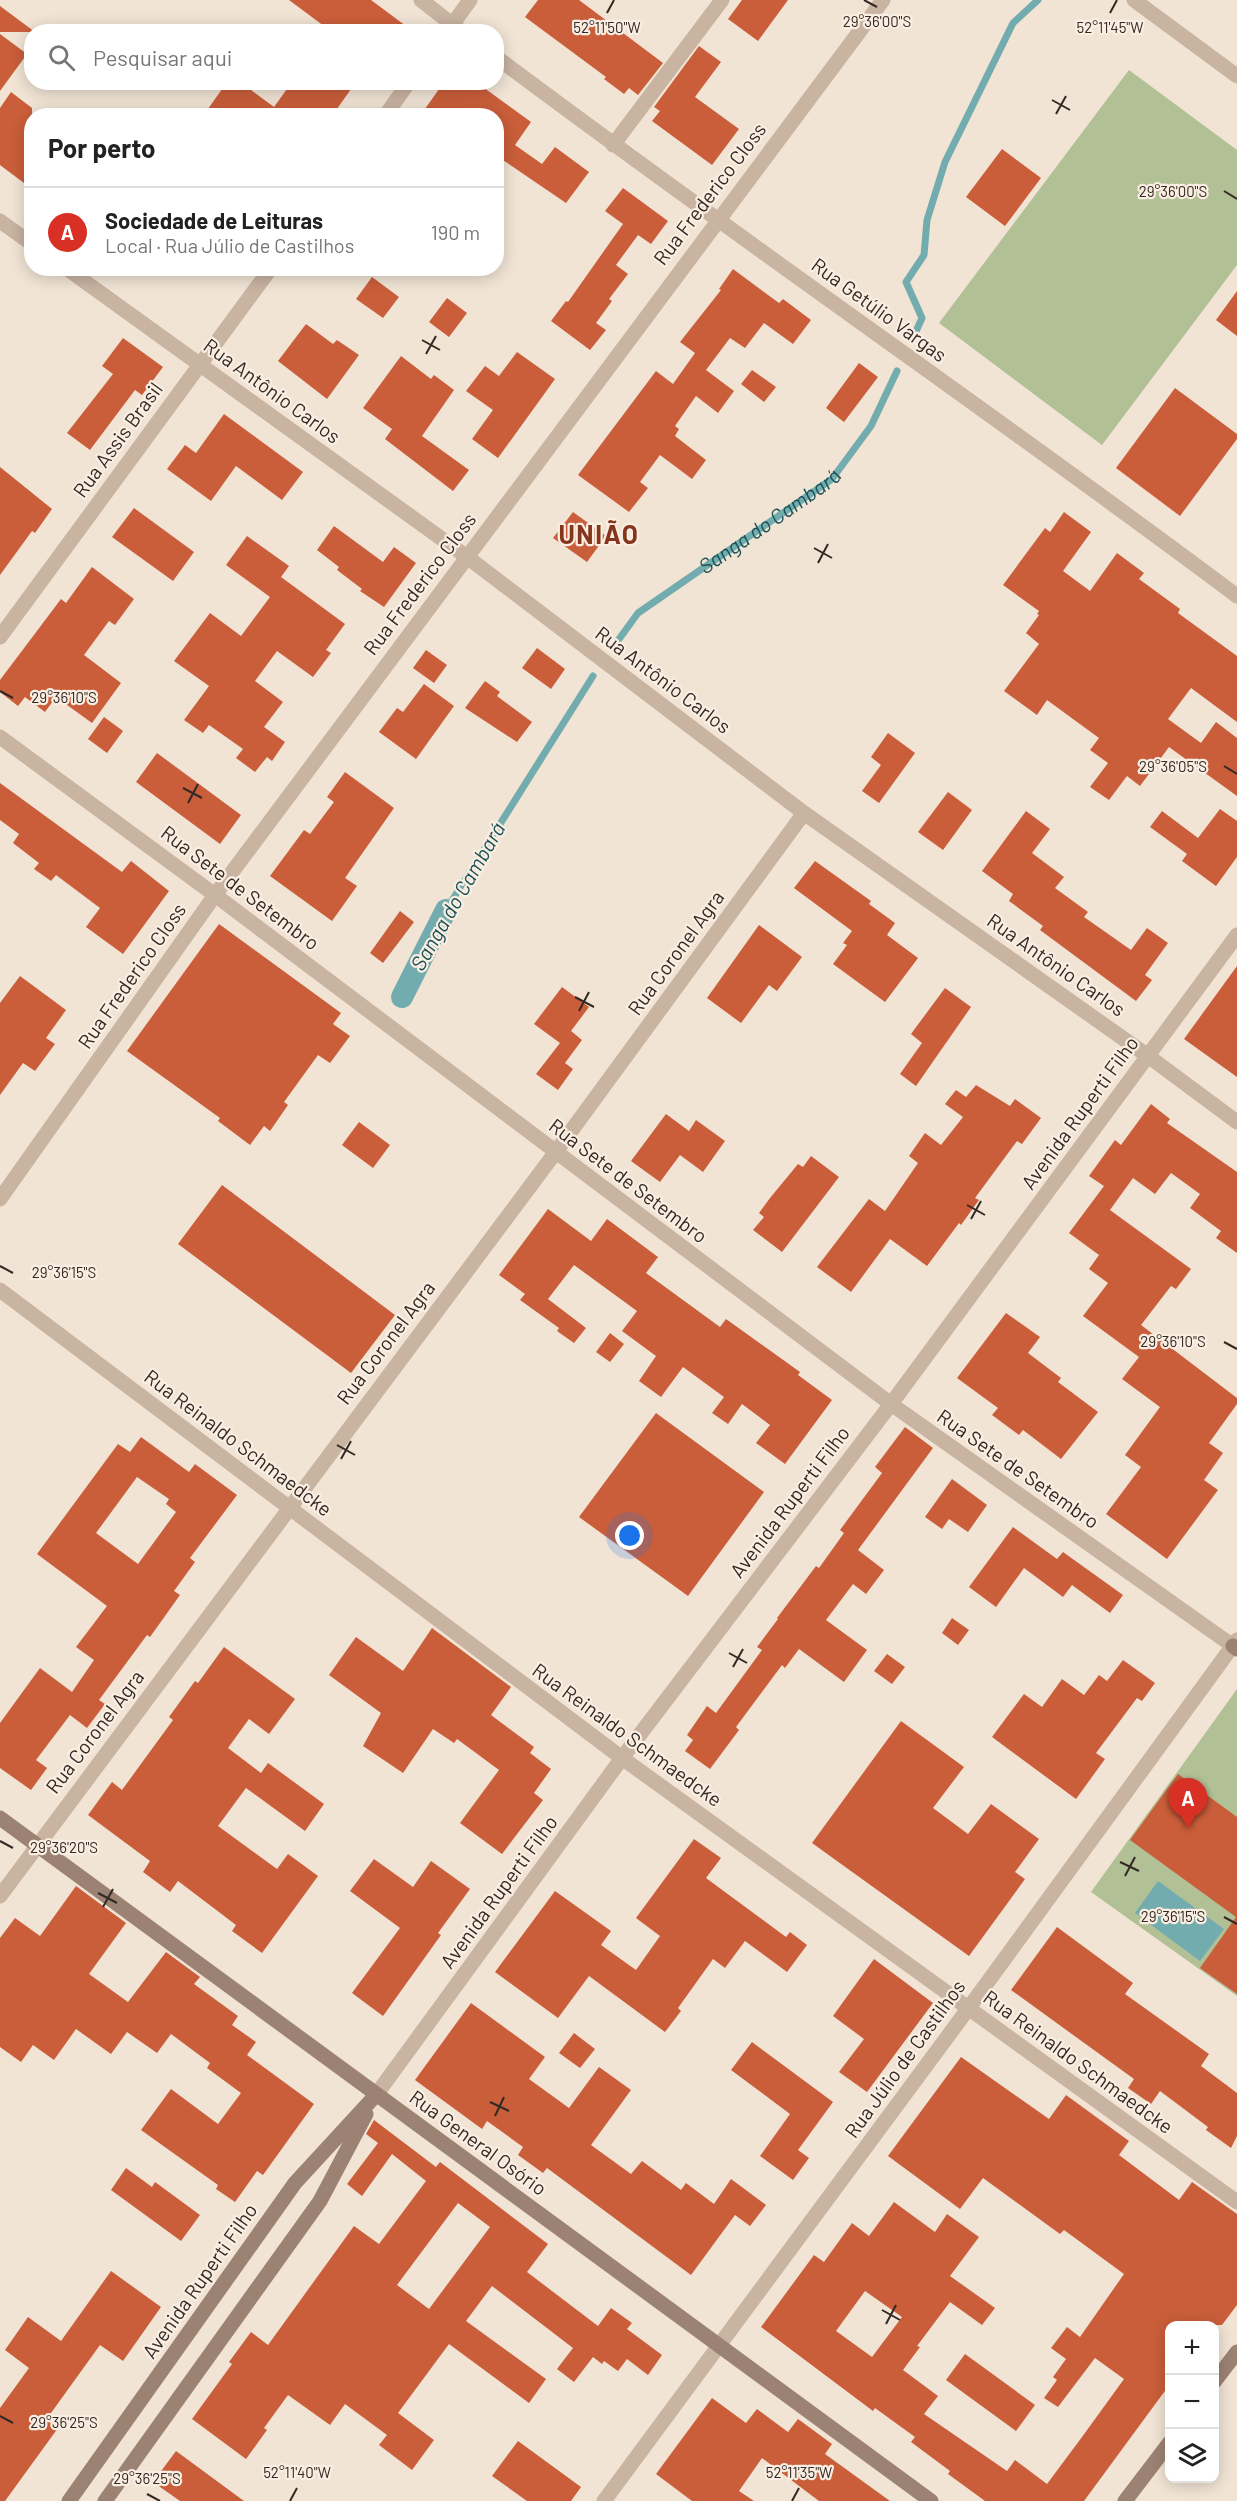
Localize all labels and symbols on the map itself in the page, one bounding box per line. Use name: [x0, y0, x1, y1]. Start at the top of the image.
text: 29°36'00"S: [843, 12, 911, 30]
text: 52°11'50"W: [573, 18, 641, 36]
text: 52°11'45"W: [1077, 18, 1143, 36]
street label: Rua Frederico Closs: [648, 118, 771, 269]
text: 29°36'00"S: [1139, 182, 1207, 200]
street label: Rua Getúlio Vargas: [807, 252, 952, 366]
street label: Rua Antônio Carlos: [200, 333, 346, 448]
street label: Rua Assis Brasil: [67, 377, 167, 502]
water label: Sanga do Cambará: [693, 464, 846, 578]
street label: Rua Frederico Closs: [358, 508, 481, 659]
district label: UNIÃO: [558, 518, 640, 549]
street label: Rua Antônio Carlos: [591, 621, 736, 738]
text: 29°36'10"S: [31, 688, 97, 706]
text: 29°36'05"S: [1139, 757, 1207, 775]
water label: Sanga do Cambará: [404, 817, 509, 975]
street label: Rua Sete de Setembro: [157, 820, 324, 955]
street label: Rua Coronel Agra: [622, 885, 728, 1019]
street label: Rua Frederico Closs: [72, 898, 190, 1053]
street label: Rua Antônio Carlos: [983, 908, 1130, 1021]
street label: Avenida Ruperti Filho: [1016, 1031, 1143, 1194]
street label: Rua Sete de Setembro: [545, 1113, 712, 1248]
text: 29°36'15"S: [32, 1263, 96, 1281]
street label: Rua Coronel Agra: [331, 1276, 439, 1409]
text: 29°36'10"S: [1140, 1332, 1206, 1350]
street label: Rua Reinaldo Schmaedcke: [140, 1364, 337, 1521]
street label: Rua Sete de Setembro: [933, 1403, 1104, 1533]
street label: Avenida Ruperti Filho: [724, 1421, 854, 1582]
your location: [615, 1521, 644, 1550]
street label: Rua Reinaldo Schmaedcke: [528, 1657, 727, 1811]
street label: Rua Coronel Agra: [40, 1665, 148, 1798]
pin: A: [1168, 1778, 1208, 1828]
street label: Avenida Ruperti Filho: [435, 1810, 562, 1973]
text: 29°36'20"S: [30, 1838, 98, 1856]
text: 29°36'15"S: [1141, 1907, 1205, 1925]
street label: Rua Júlio de Castilhos: [839, 1975, 970, 2142]
street label: Rua Reinaldo Schmaedcke: [979, 1984, 1178, 2138]
street label: Rua General Osório: [405, 2084, 552, 2200]
street label: Avenida Ruperti Filho: [137, 2198, 262, 2362]
text: 29°36'25"S: [30, 2413, 98, 2431]
text: 52°11'40"W: [263, 2463, 331, 2481]
text: 52°11'35"W: [766, 2463, 832, 2481]
text: 29°36'25"S: [113, 2469, 181, 2487]

